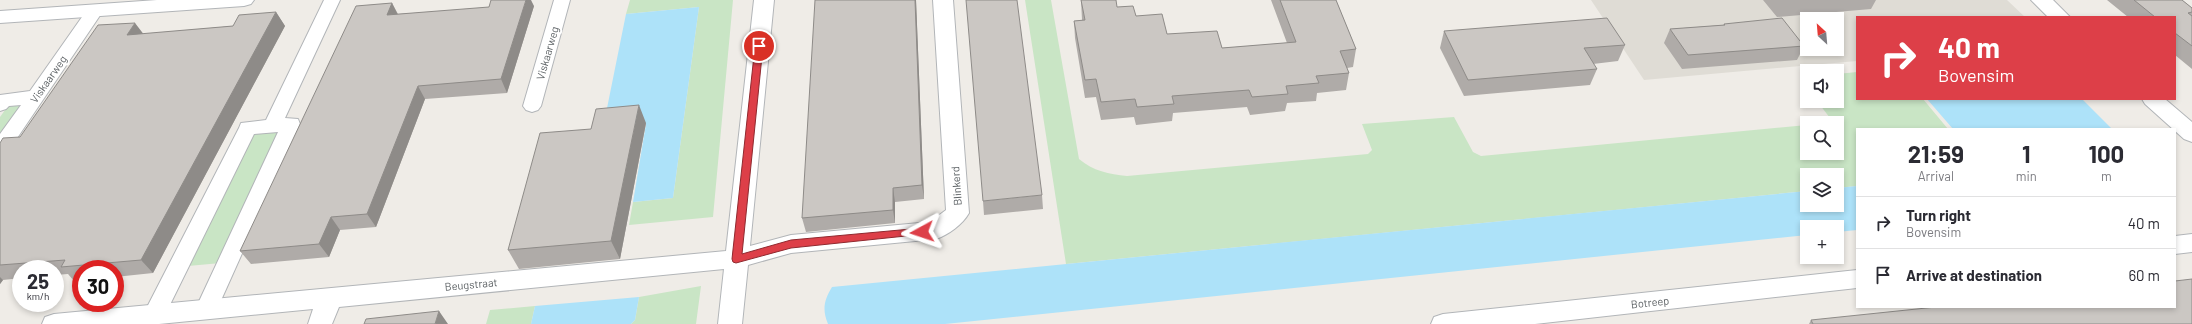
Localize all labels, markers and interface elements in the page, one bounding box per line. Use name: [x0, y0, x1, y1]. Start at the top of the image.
north arrow: [1800, 12, 1844, 56]
map controls: [1800, 12, 1844, 264]
street label: Viskaarweg: [533, 25, 561, 81]
pin: [742, 29, 776, 63]
text: 40 m: [1938, 30, 2000, 64]
icon: right: [1872, 32, 1924, 84]
icon: arrive: [748, 35, 770, 57]
street label: Viskaarweg: [27, 53, 69, 105]
button: sound: [1800, 64, 1844, 108]
text: Bovensim: [1938, 64, 2014, 86]
button: search: [1800, 116, 1844, 160]
text: 21:59: [1908, 139, 1964, 168]
text: 1: [2022, 139, 2030, 168]
text: 100: [2088, 139, 2124, 168]
street label: Blinkerd: [948, 166, 964, 206]
button: layers: [1800, 168, 1844, 212]
text: Arrival: [1918, 168, 1954, 184]
text: min: [2016, 168, 2037, 184]
text: m: [2101, 168, 2112, 184]
text: Turn right: [1906, 206, 1971, 224]
position arrow: [901, 211, 943, 253]
icon: right: [1872, 212, 1894, 234]
text: 40 m: [2128, 214, 2160, 232]
button: +: [1800, 220, 1844, 264]
text: Bovensim: [1906, 224, 1961, 240]
speed limit sign: 30: [72, 260, 124, 312]
icon: arrive: [1872, 264, 1894, 286]
text: Arrive at destination: [1906, 266, 2042, 284]
text: 60 m: [2128, 266, 2160, 284]
text: 25: [27, 269, 49, 293]
street label: Beugstraat: [444, 275, 498, 293]
text: km/h: [27, 290, 49, 302]
street label: Botreep: [1630, 294, 1670, 310]

